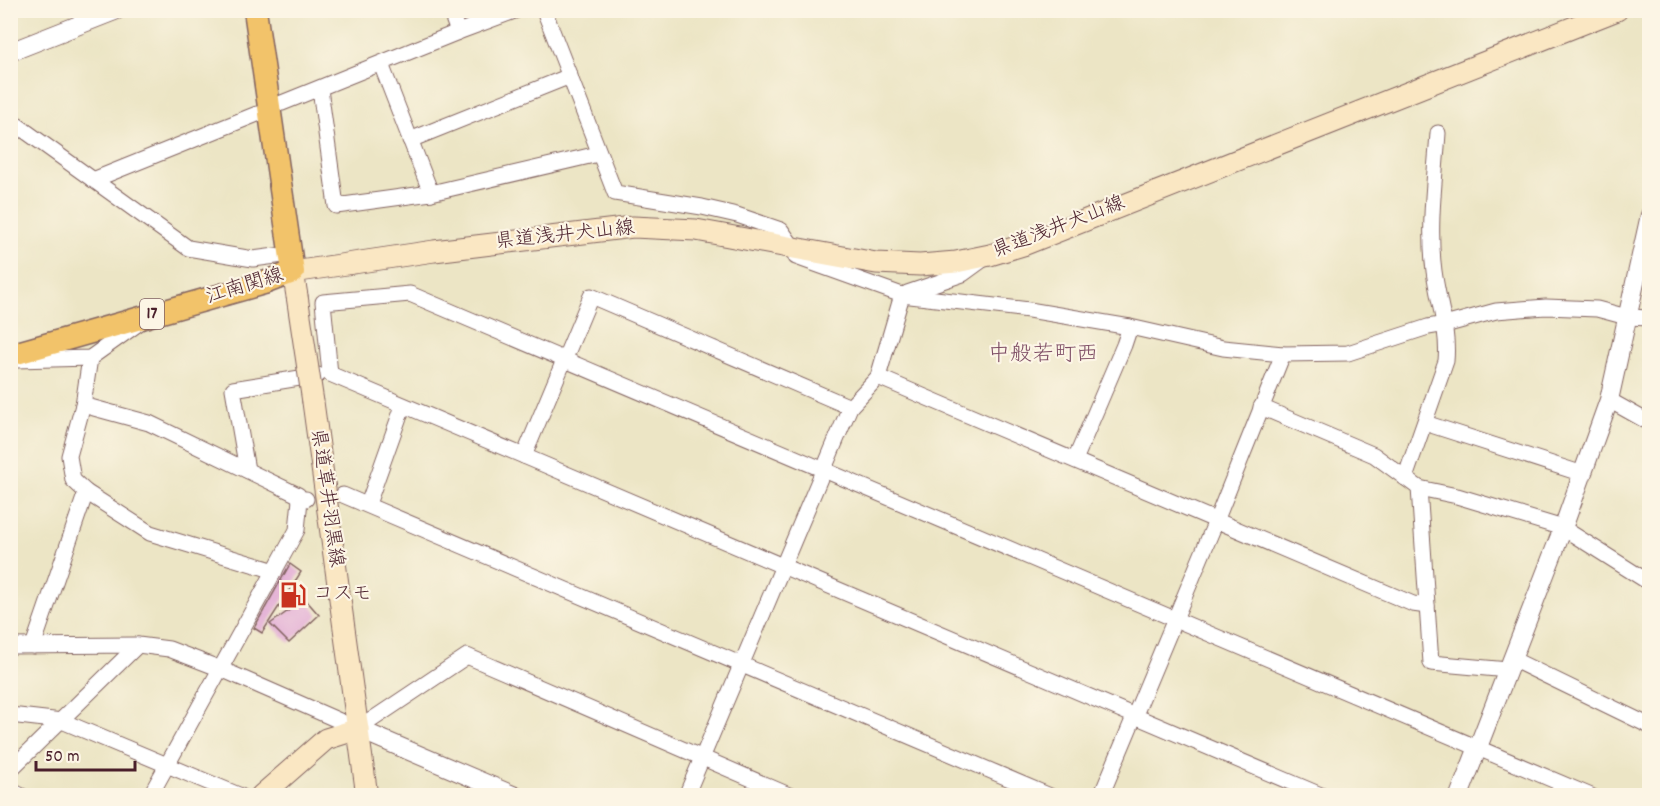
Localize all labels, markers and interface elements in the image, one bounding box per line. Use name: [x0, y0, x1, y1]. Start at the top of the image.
street label: 県道浅井犬山線: [989, 190, 1129, 266]
street label: 県道浅井犬山線: [494, 215, 636, 257]
street label: 江南関線: [203, 262, 287, 312]
road number: 17: [140, 299, 164, 329]
district label: 中般若町西: [988, 340, 1098, 371]
street label: 県道草井羽黒線: [302, 427, 350, 569]
fuel station icon: コスモ: [278, 580, 308, 610]
place label: コスモ: [313, 581, 372, 609]
scale bar: [36, 734, 135, 772]
text: 50 m: [45, 745, 80, 770]

